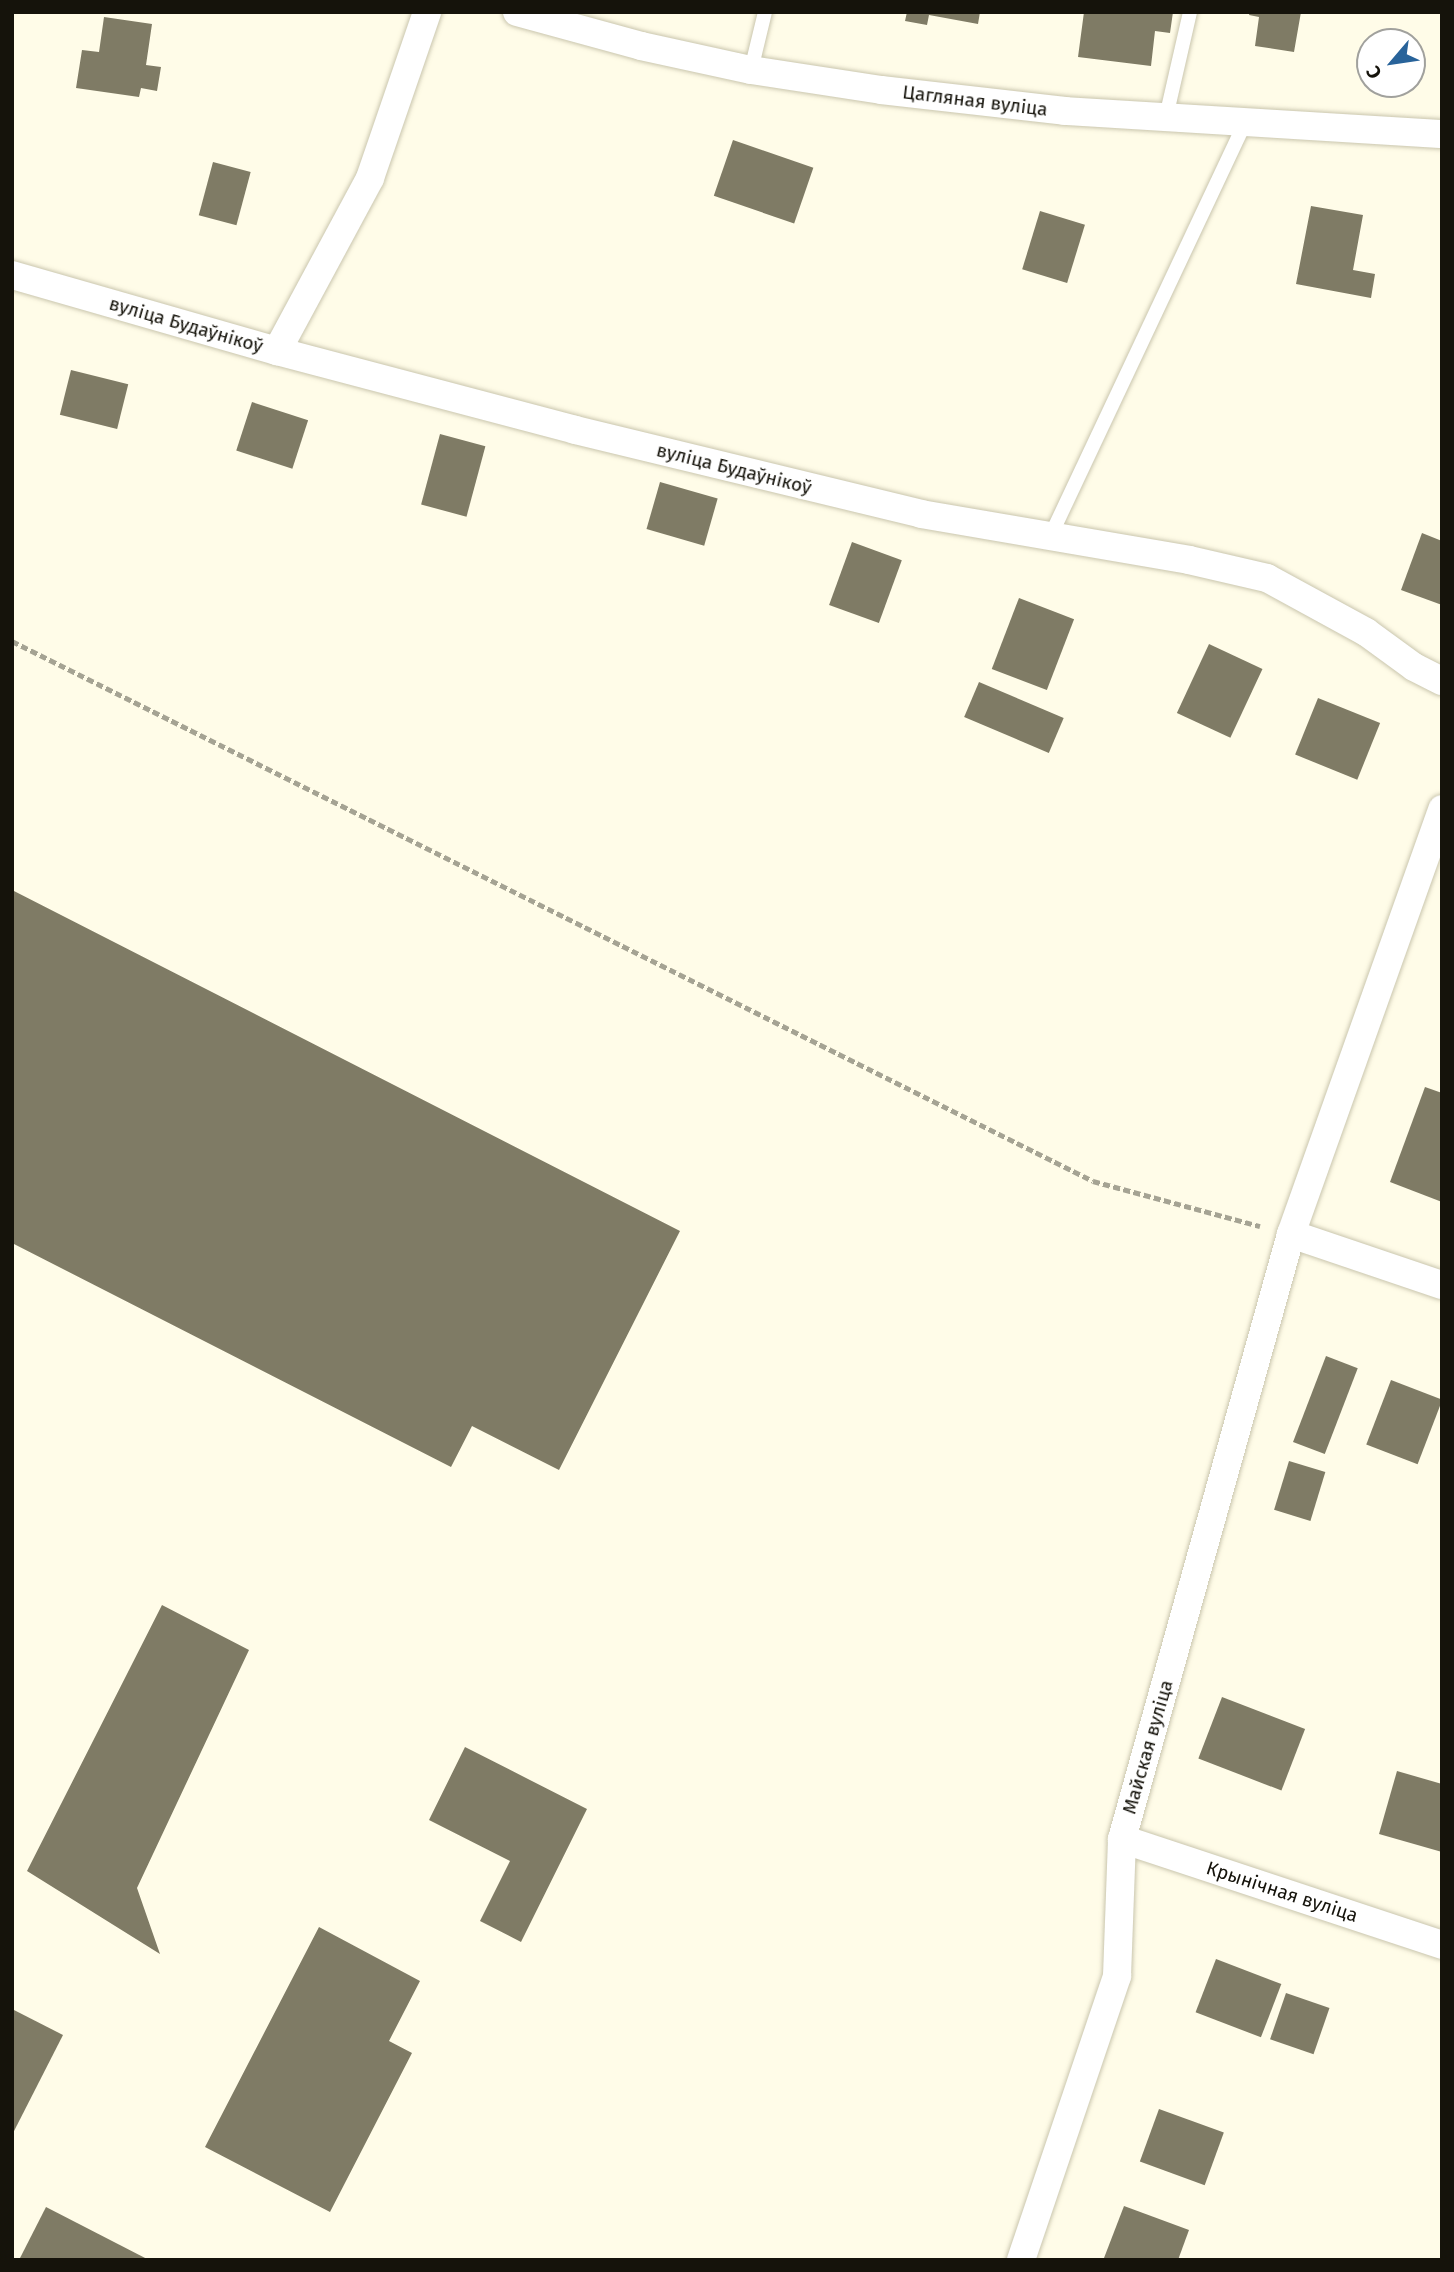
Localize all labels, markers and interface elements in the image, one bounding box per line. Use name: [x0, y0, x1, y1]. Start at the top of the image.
north arrow: [1356, 28, 1426, 98]
text: С: [1361, 62, 1387, 83]
street label: Цагляная вуліца: [901, 81, 1049, 121]
street label: вуліца Будаўнікоў: [106, 292, 266, 358]
street label: вуліца Будаўнікоў: [654, 439, 814, 499]
street label: Майская вуліца: [1118, 1677, 1178, 1817]
street label: Крынічная вуліца: [1203, 1857, 1361, 1927]

